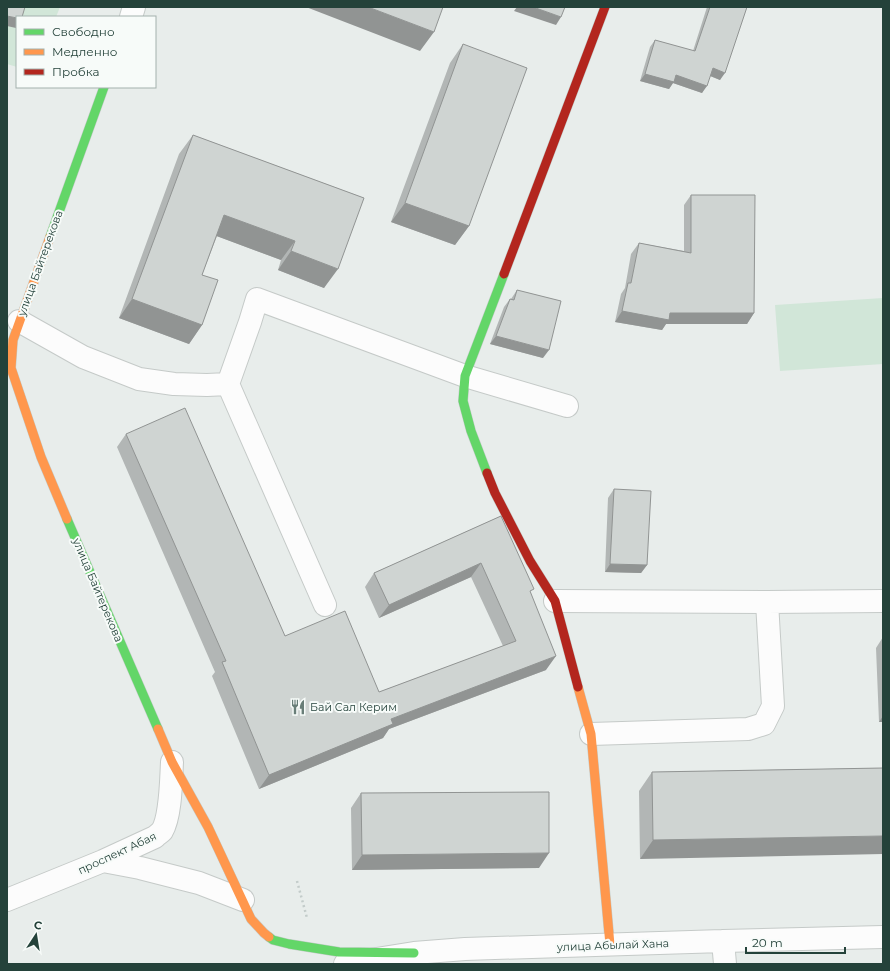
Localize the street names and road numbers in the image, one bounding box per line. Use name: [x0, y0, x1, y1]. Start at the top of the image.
street label: улица Байтерекова: [14, 208, 66, 319]
street label: улица Байтерекова: [69, 535, 126, 644]
street label: проспект Абая: [75, 829, 159, 877]
street label: улица Абылай Хана: [556, 936, 669, 954]

